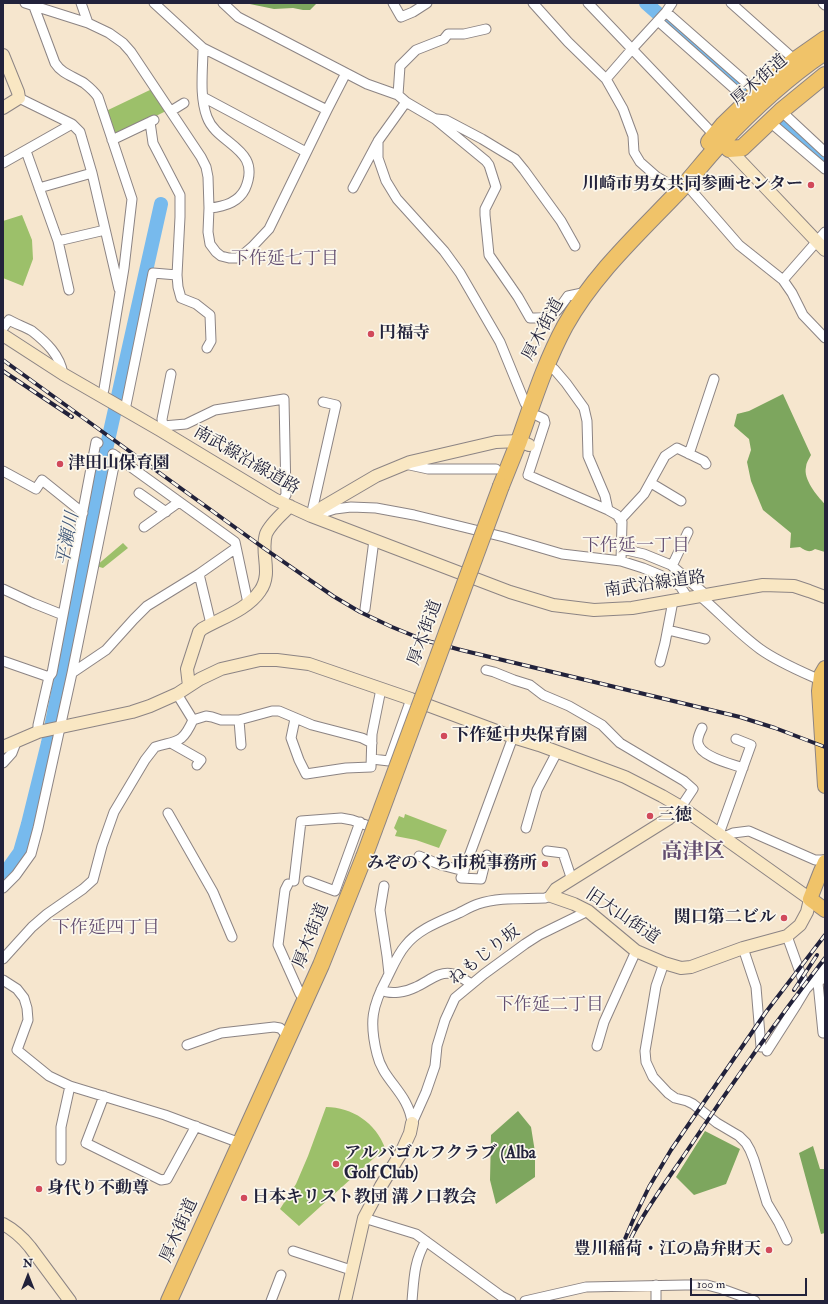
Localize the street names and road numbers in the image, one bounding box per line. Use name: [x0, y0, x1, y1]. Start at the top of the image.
street label: 厚木街道: [728, 51, 792, 111]
street label: 厚木街道: [519, 295, 569, 365]
street label: 南武線沿線道路: [189, 422, 303, 500]
street label: 南武沿線道路: [603, 568, 707, 602]
street label: 厚木街道: [405, 598, 447, 668]
street label: 旧大山街道: [581, 885, 663, 949]
street label: 厚木街道: [290, 901, 334, 971]
street label: ねもじり坂: [445, 922, 525, 990]
street label: 厚木街道: [157, 1196, 203, 1266]

